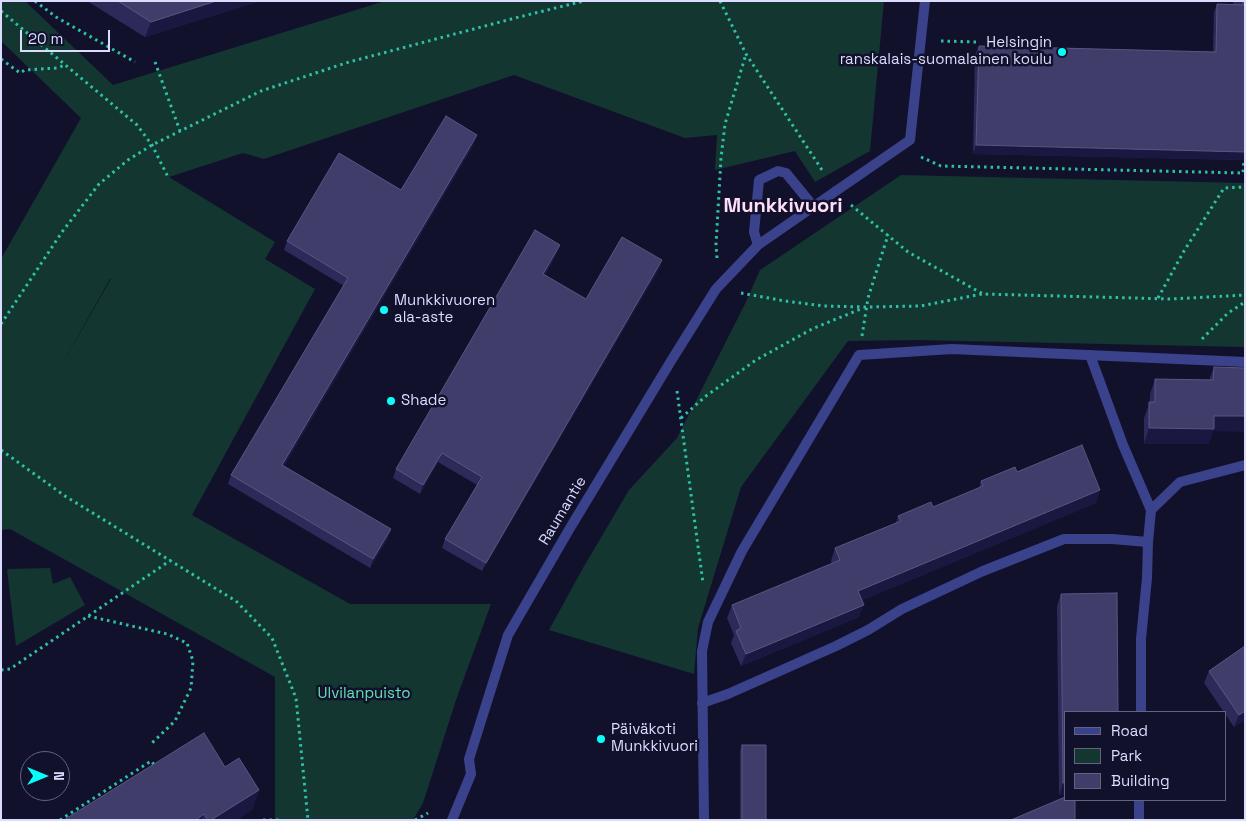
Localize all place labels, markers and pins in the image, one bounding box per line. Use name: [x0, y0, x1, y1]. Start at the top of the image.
place label: Helsingin ranskalais-suomalainen koulu: [840, 34, 1052, 69]
marker: Helsingin ranskalais-suomalainen koulu: [1056, 46, 1068, 58]
place label: Munkkivuoren ala-aste: [394, 292, 495, 327]
marker: Munkkivuoren ala-aste: [378, 304, 390, 316]
place label: Shade: [401, 392, 446, 410]
marker: Shade: [385, 395, 397, 407]
place label: Päiväkoti Munkkivuori: [611, 721, 698, 756]
marker: Päiväkoti Munkkivuori: [595, 733, 607, 745]

